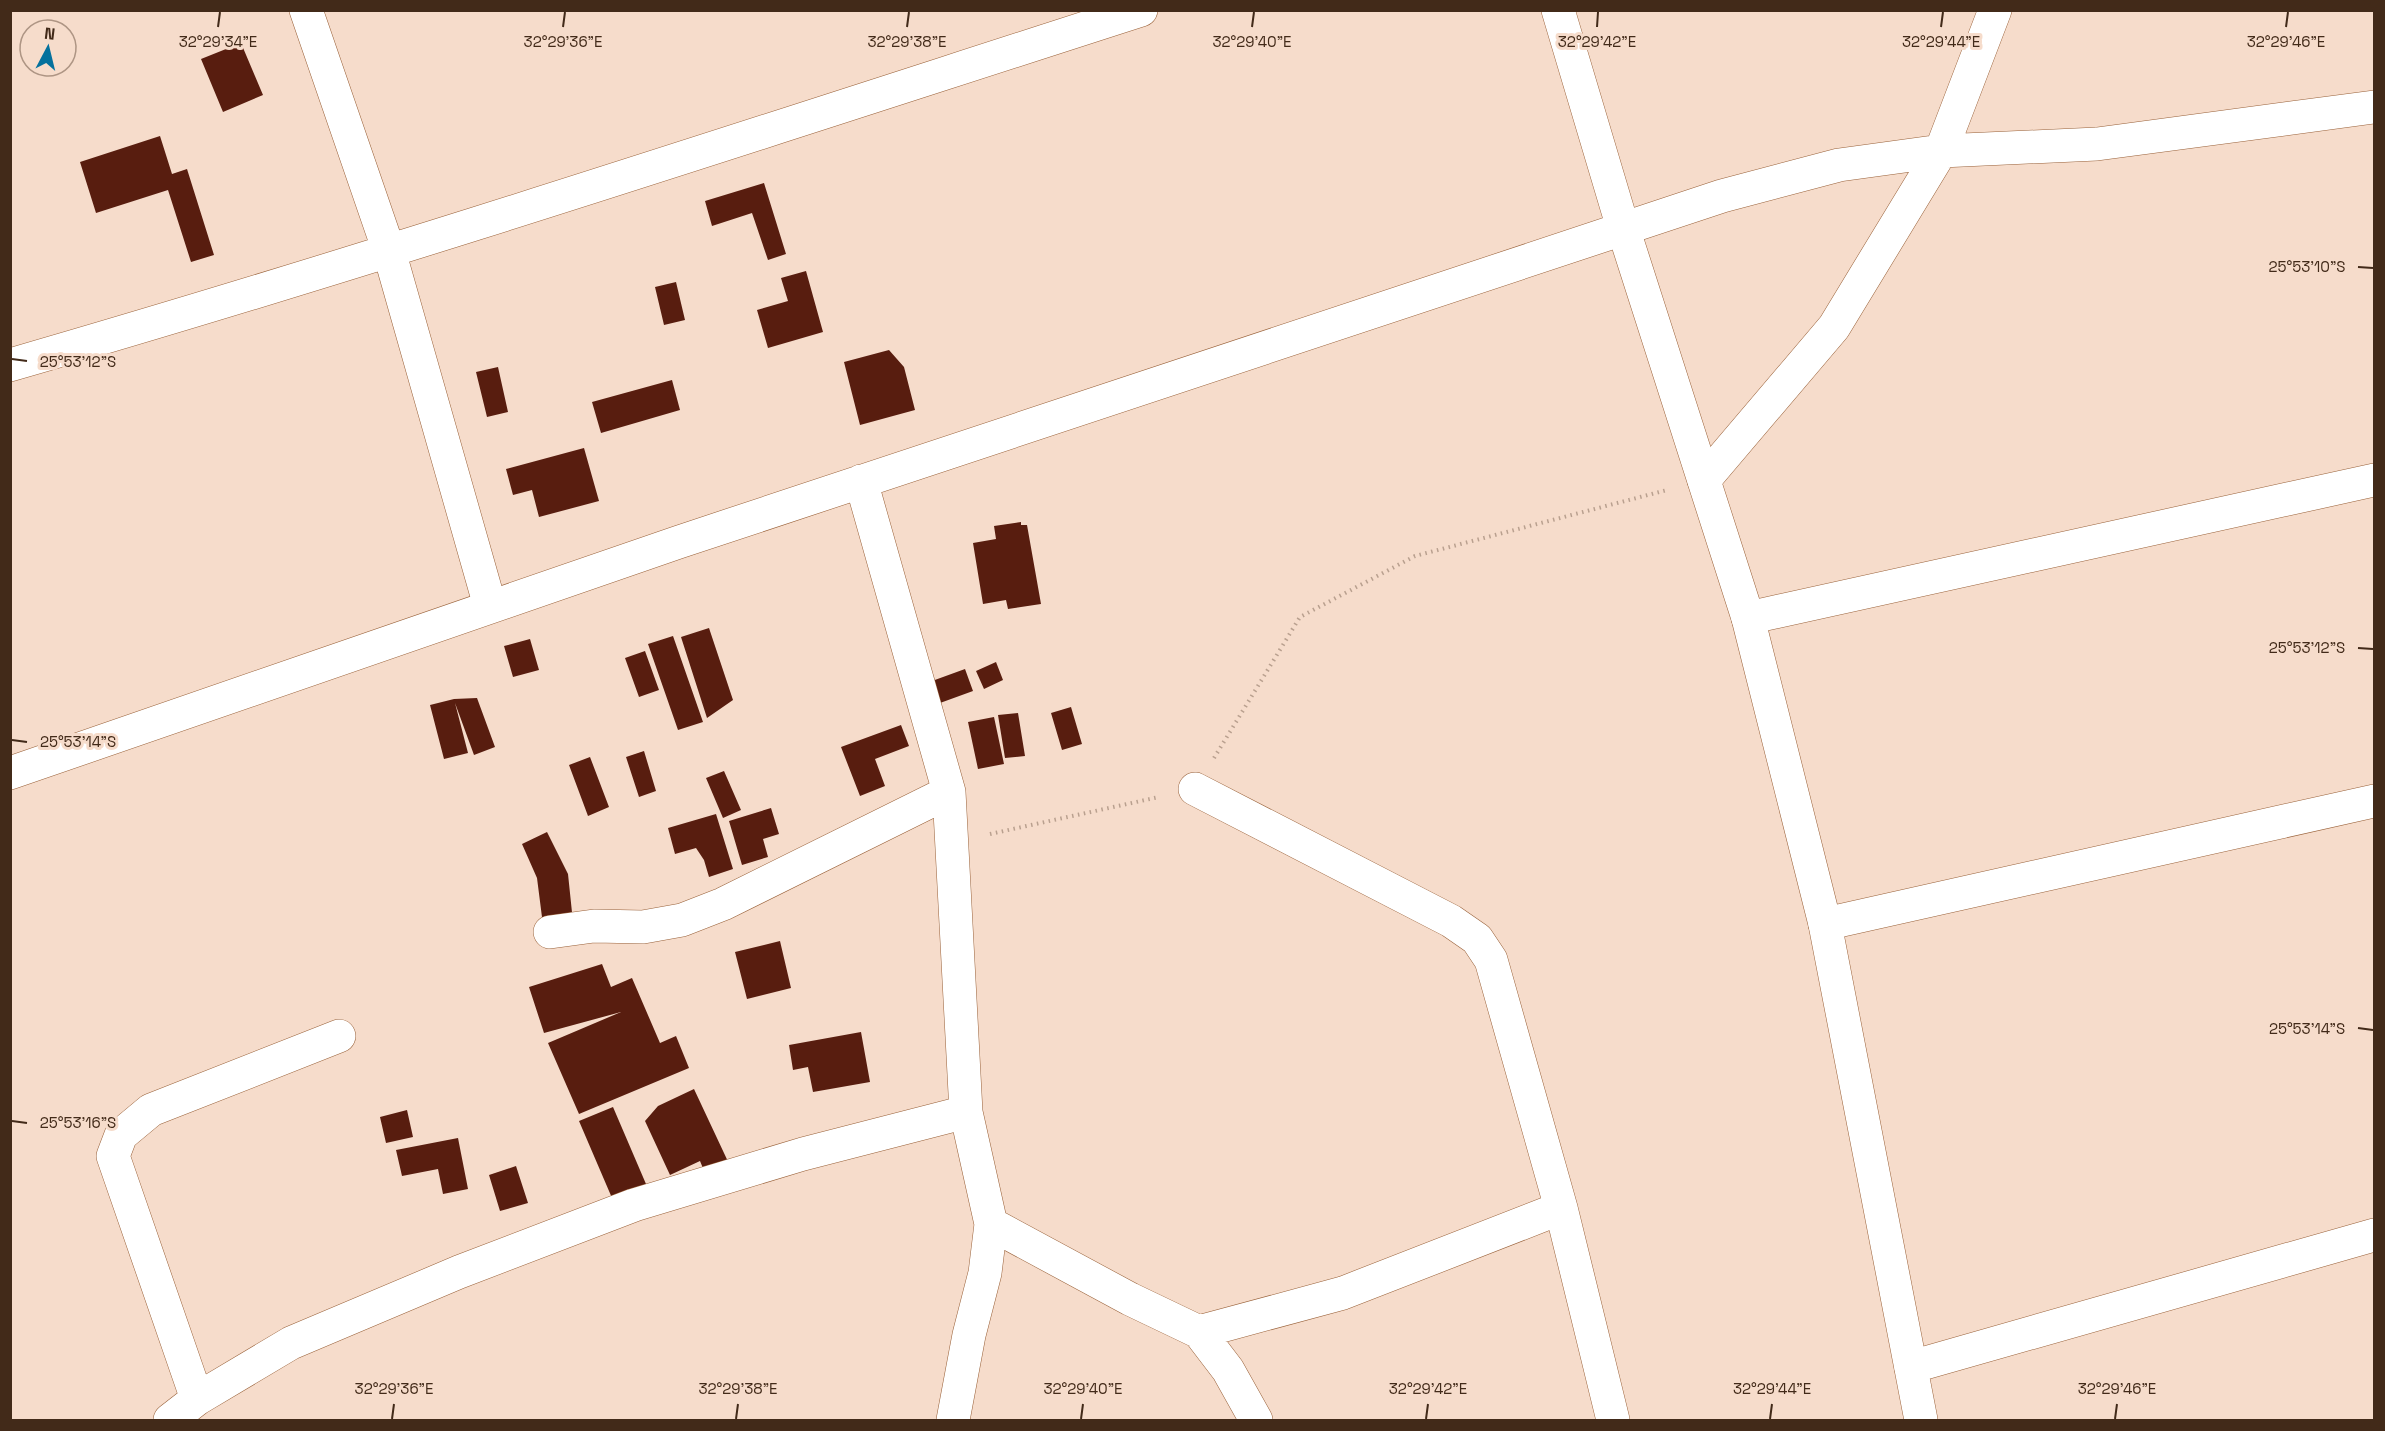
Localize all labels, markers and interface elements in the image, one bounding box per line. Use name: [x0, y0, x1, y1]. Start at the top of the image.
north arrow: [18, 18, 78, 78]
text: N: [43, 23, 56, 45]
text: 32°29'34"E: [179, 32, 257, 51]
text: 32°29'36"E: [524, 32, 602, 51]
text: 32°29'38"E: [868, 32, 947, 51]
text: 32°29'40"E: [1213, 32, 1291, 51]
text: 32°29'42"E: [1558, 32, 1636, 51]
text: 32°29'44"E: [1902, 32, 1980, 51]
text: 32°29'46"E: [2247, 32, 2325, 51]
text: 25°53'10"S: [2268, 257, 2346, 276]
text: 25°53'12"S: [40, 352, 116, 371]
text: 25°53'12"S: [2269, 638, 2345, 657]
text: 25°53'14"S: [40, 732, 116, 751]
text: 25°53'14"S: [2269, 1019, 2345, 1038]
text: 25°53'16"S: [40, 1113, 116, 1132]
text: 32°29'36"E: [355, 1379, 433, 1398]
text: 32°29'38"E: [699, 1379, 778, 1398]
text: 32°29'40"E: [1044, 1379, 1122, 1398]
text: 32°29'42"E: [1389, 1379, 1467, 1398]
text: 32°29'44"E: [1733, 1379, 1811, 1398]
text: 32°29'46"E: [2078, 1379, 2156, 1398]

